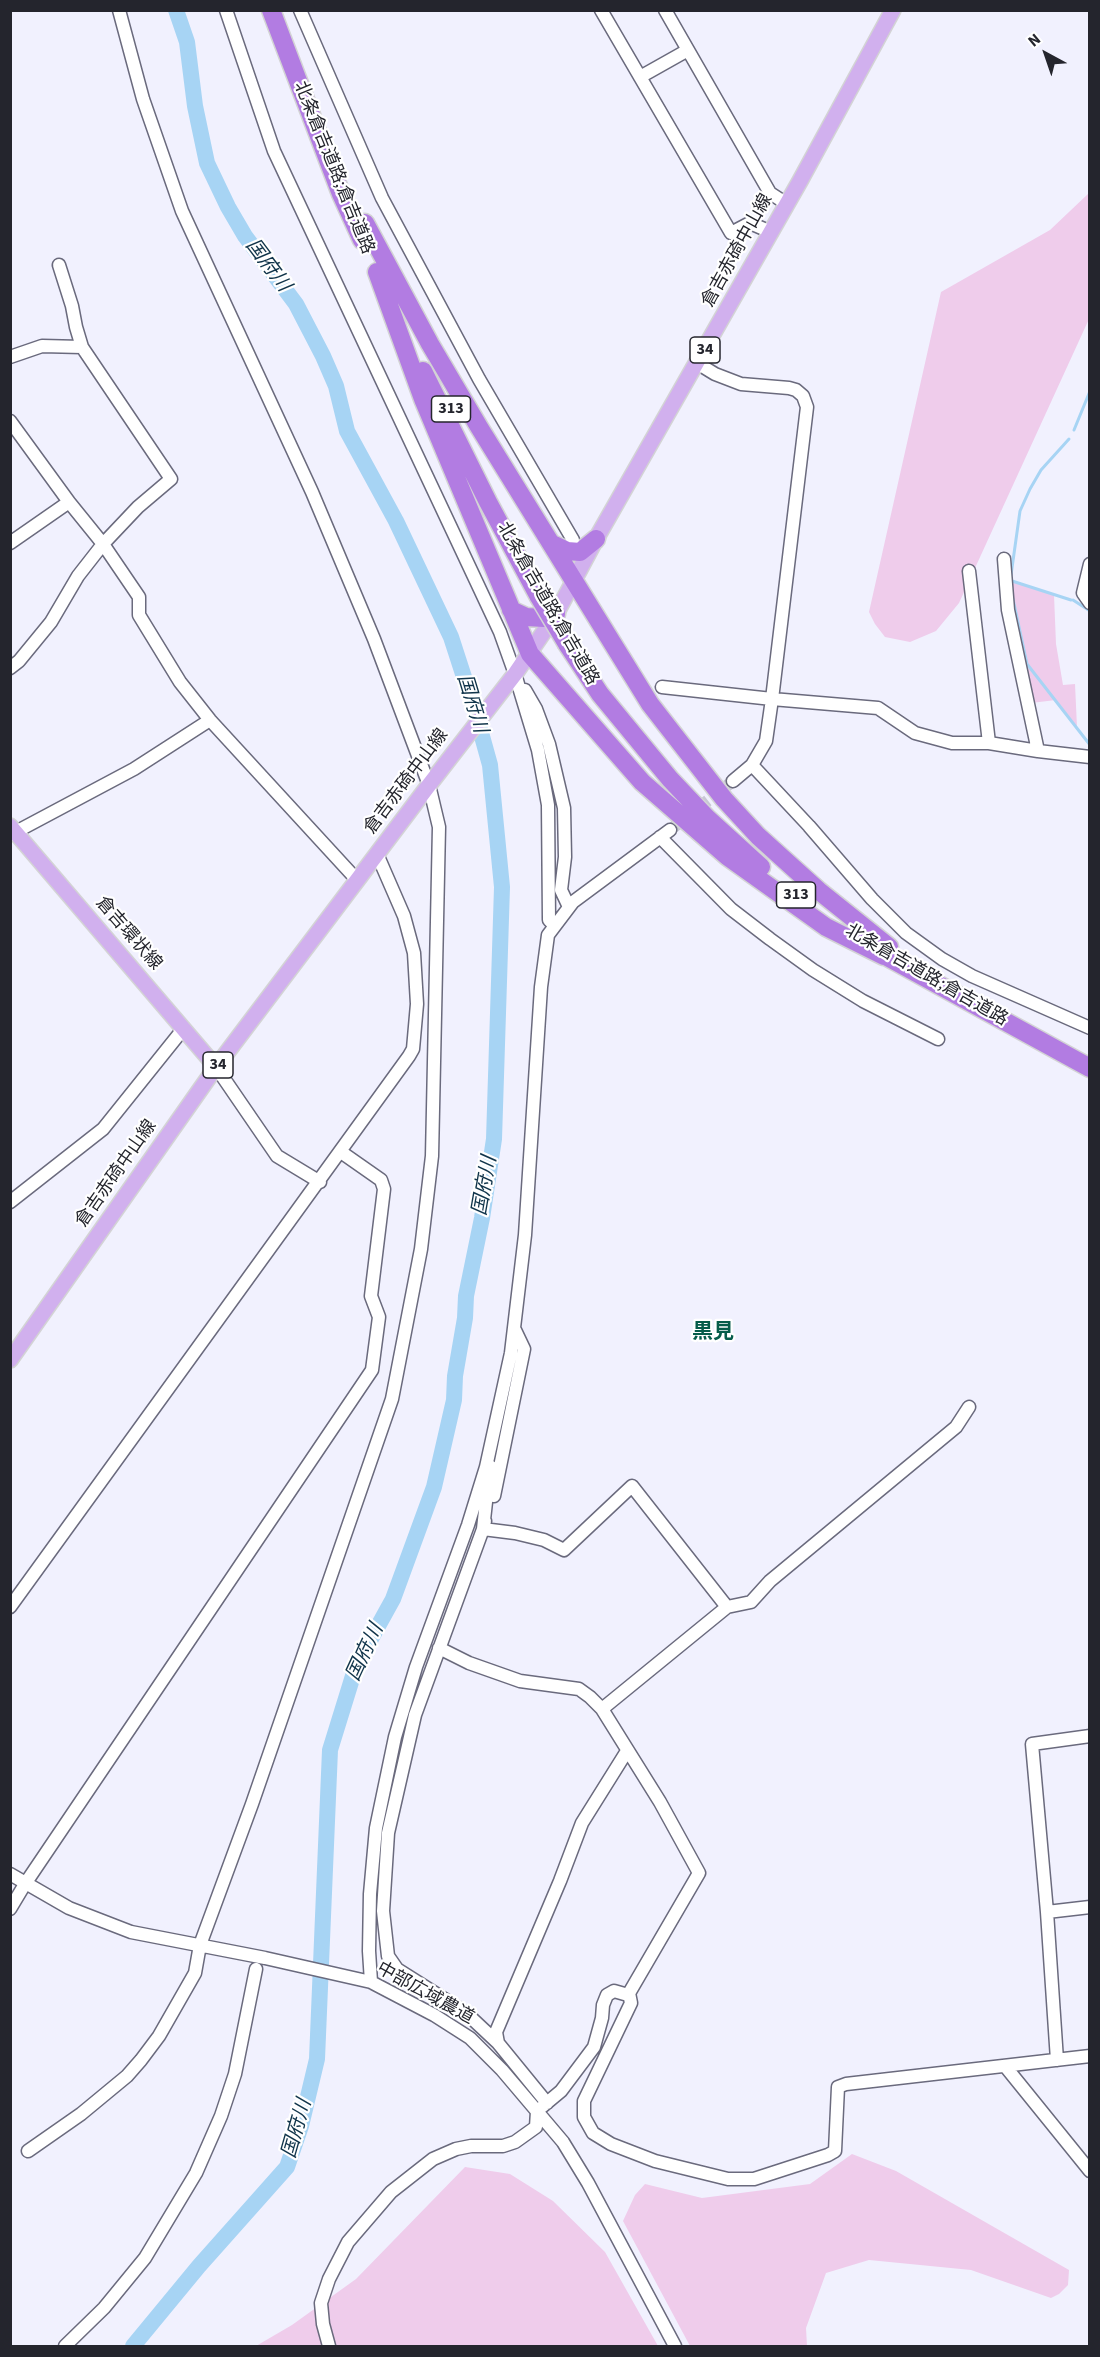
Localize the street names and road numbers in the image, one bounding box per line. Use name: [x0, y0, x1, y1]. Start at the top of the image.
street label: 北条倉吉道路;倉吉道路: [288, 78, 378, 258]
street label: 倉吉赤碕中山線: [698, 191, 778, 311]
road number: 34: [690, 337, 720, 363]
road number: 313: [432, 396, 470, 422]
street label: 北条倉吉道路;倉吉道路: [492, 519, 602, 689]
street label: 倉吉赤碕中山線: [360, 725, 454, 839]
road number: 313: [776, 882, 816, 908]
street label: 倉吉環状線: [90, 893, 166, 975]
street label: 北条倉吉道路;倉吉道路: [841, 921, 1011, 1031]
road number: 34: [203, 1052, 233, 1078]
street label: 倉吉赤碕中山線: [72, 1116, 162, 1232]
street label: 中部広域農道: [373, 1958, 477, 2030]

